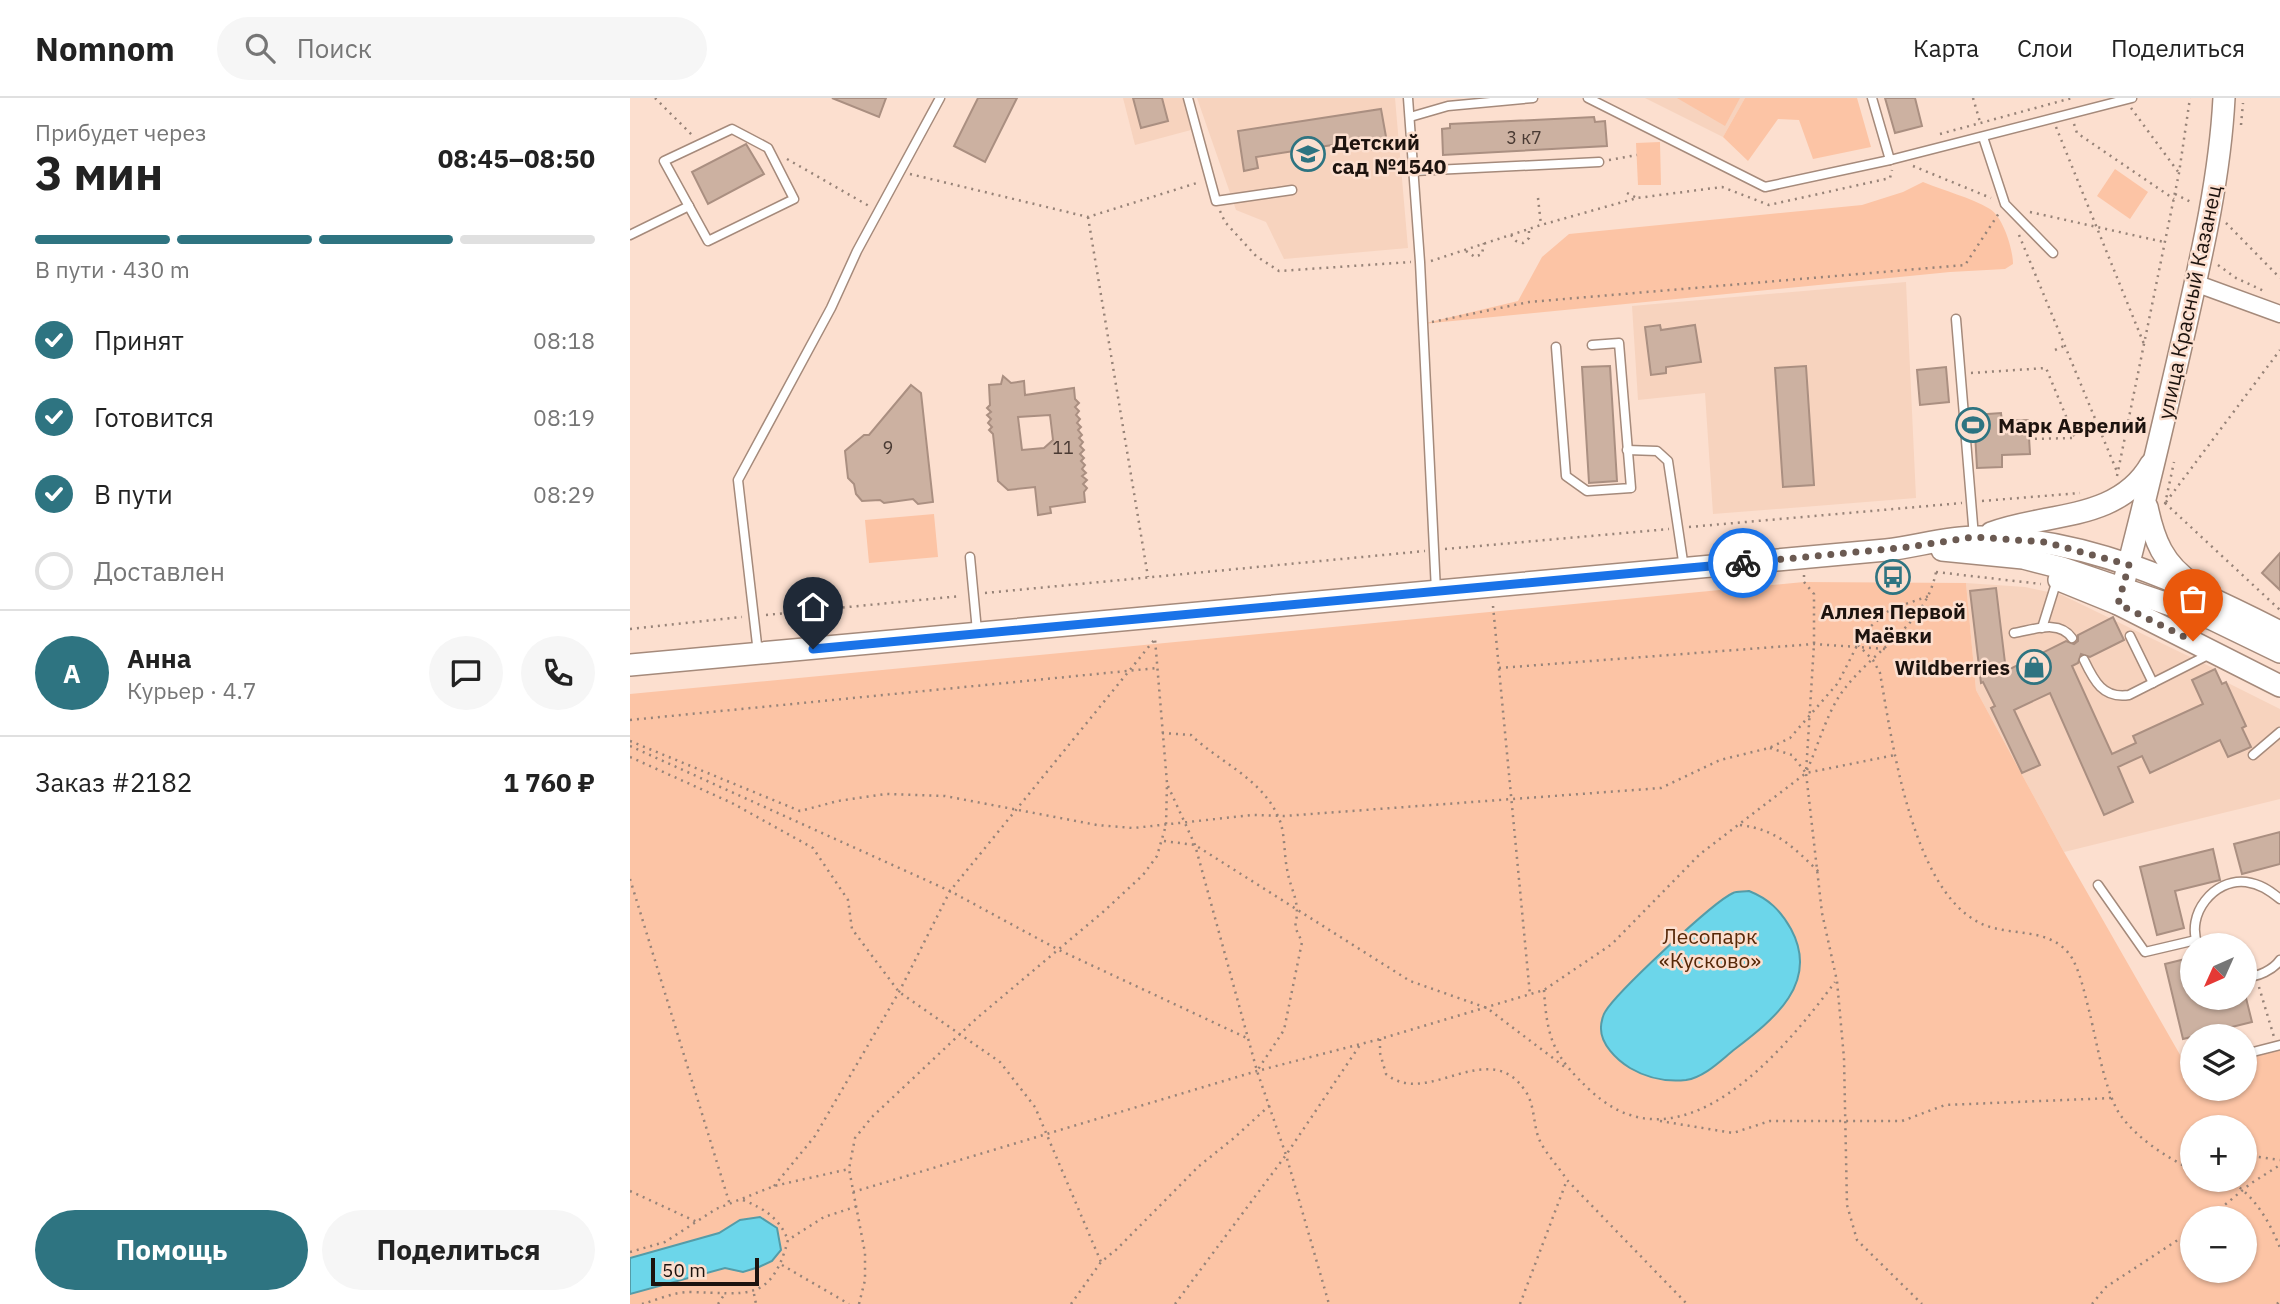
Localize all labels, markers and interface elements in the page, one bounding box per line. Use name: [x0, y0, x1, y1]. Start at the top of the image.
search box: [217, 17, 707, 80]
text: Nomnom: [35, 27, 175, 70]
icon: search: [241, 29, 279, 67]
text: Поиск: [297, 31, 372, 65]
text: Карта: [1913, 32, 1979, 64]
text: Слои: [2017, 32, 2073, 64]
text: Поделиться: [2111, 32, 2245, 64]
text: Прибудет через: [35, 117, 207, 147]
house number: 3 к7: [1506, 126, 1542, 149]
place label: Детский сад №1540: [1332, 128, 1446, 180]
school or university icon: Детский сад №1540: [1289, 135, 1327, 173]
text: 08:45–08:50: [438, 141, 595, 175]
text: 3 мин: [35, 143, 163, 203]
street label: улица Красный Казанец: [2150, 182, 2228, 422]
text: В пути · 430 m: [35, 254, 190, 284]
icon: check: [35, 321, 73, 359]
text: Принят: [94, 323, 184, 357]
text: 08:18: [533, 325, 595, 355]
icon: check: [35, 398, 73, 436]
text: Готовится: [94, 400, 214, 434]
text: 08:19: [533, 402, 595, 432]
sports icon: Марк Аврелий: [1954, 406, 1992, 444]
place label: Марк Аврелий: [1998, 411, 2147, 439]
house number: 9: [883, 436, 893, 459]
house number: 11: [1052, 436, 1074, 459]
icon: check: [35, 475, 73, 513]
text: В пути: [94, 477, 173, 511]
text: 08:29: [533, 479, 595, 509]
courier: [1708, 528, 1778, 598]
icon: bike: [1724, 544, 1762, 582]
text: Доставлен: [94, 554, 225, 588]
bus stop icon: Аллея Первой Маёвки: [1874, 558, 1912, 596]
pin: [2163, 569, 2223, 641]
pin: [783, 577, 843, 649]
icon: bag: [2174, 580, 2212, 618]
icon: home: [794, 588, 832, 626]
place label: Аллея Первой Маёвки: [1820, 597, 1966, 649]
button: chat: [429, 636, 503, 710]
button: phone: [521, 636, 595, 710]
text: Анна: [127, 641, 191, 675]
shop icon: Wildberries: [2015, 648, 2053, 686]
place label: Wildberries: [1895, 653, 2010, 681]
text: А: [63, 656, 81, 690]
text: Курьер · 4.7: [127, 675, 257, 705]
text: Заказ #2182: [35, 765, 192, 799]
text: 1 760 ₽: [503, 765, 595, 799]
park label: Лесопарк «Кусково»: [1659, 922, 1761, 974]
north arrow: [2180, 933, 2258, 1010]
map controls: [2180, 933, 2257, 1283]
button: layers: [2180, 1024, 2257, 1101]
button: +: [2180, 1115, 2257, 1192]
button: −: [2180, 1206, 2257, 1283]
button: Помощь: [35, 1210, 308, 1290]
button: Поделиться: [322, 1210, 595, 1290]
scale bar: [651, 1255, 760, 1287]
text: 50 m: [662, 1258, 706, 1282]

